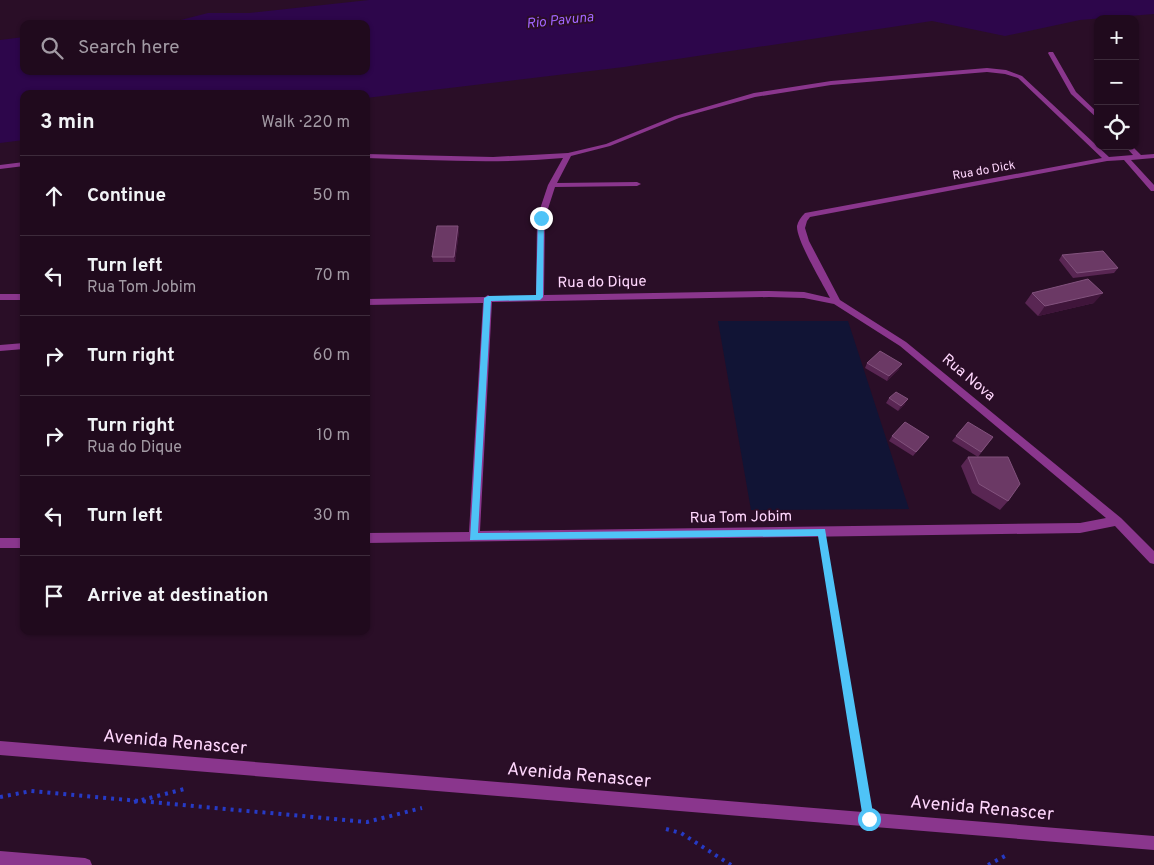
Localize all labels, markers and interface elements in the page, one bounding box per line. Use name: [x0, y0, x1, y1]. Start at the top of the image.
water label: Rio Pavuna: [526, 9, 595, 33]
map controls: [1094, 15, 1139, 150]
button: +: [1094, 15, 1139, 60]
search box: [20, 20, 370, 75]
icon: search: [38, 34, 66, 62]
text: Search here: [78, 36, 180, 60]
button: −: [1094, 60, 1139, 105]
button: locate: [1094, 105, 1139, 150]
text: 3 min: [40, 109, 95, 136]
text: Walk · 220 m: [261, 113, 350, 133]
street label: Rua do Dick: [951, 158, 1017, 184]
icon: ahead: [40, 182, 68, 210]
text: Continue: [87, 184, 166, 208]
text: 50 m: [313, 186, 350, 206]
route end: [530, 207, 553, 230]
text: Turn left: [87, 254, 163, 278]
icon: left: [40, 262, 68, 290]
text: 70 m: [315, 266, 350, 286]
street label: Rua do Dique: [557, 273, 647, 293]
text: Rua Tom Jobim: [87, 278, 196, 298]
icon: right: [40, 342, 68, 370]
text: Turn right: [87, 344, 175, 368]
text: 60 m: [313, 346, 350, 366]
street label: Rua Nova: [937, 350, 999, 406]
text: Turn right: [87, 414, 175, 438]
icon: right: [40, 422, 68, 450]
text: 10 m: [316, 426, 350, 446]
text: Rua do Dique: [87, 438, 182, 458]
icon: left: [40, 502, 68, 530]
text: Turn left: [87, 504, 163, 528]
text: 30 m: [313, 506, 350, 526]
street label: Rua Tom Jobim: [690, 508, 792, 528]
icon: arrive: [40, 582, 68, 610]
text: Arrive at destination: [87, 584, 268, 608]
street label: Avenida Renascer: [102, 725, 248, 761]
street label: Avenida Renascer: [506, 758, 652, 794]
street label: Avenida Renascer: [909, 791, 1055, 827]
route start: [858, 808, 881, 831]

